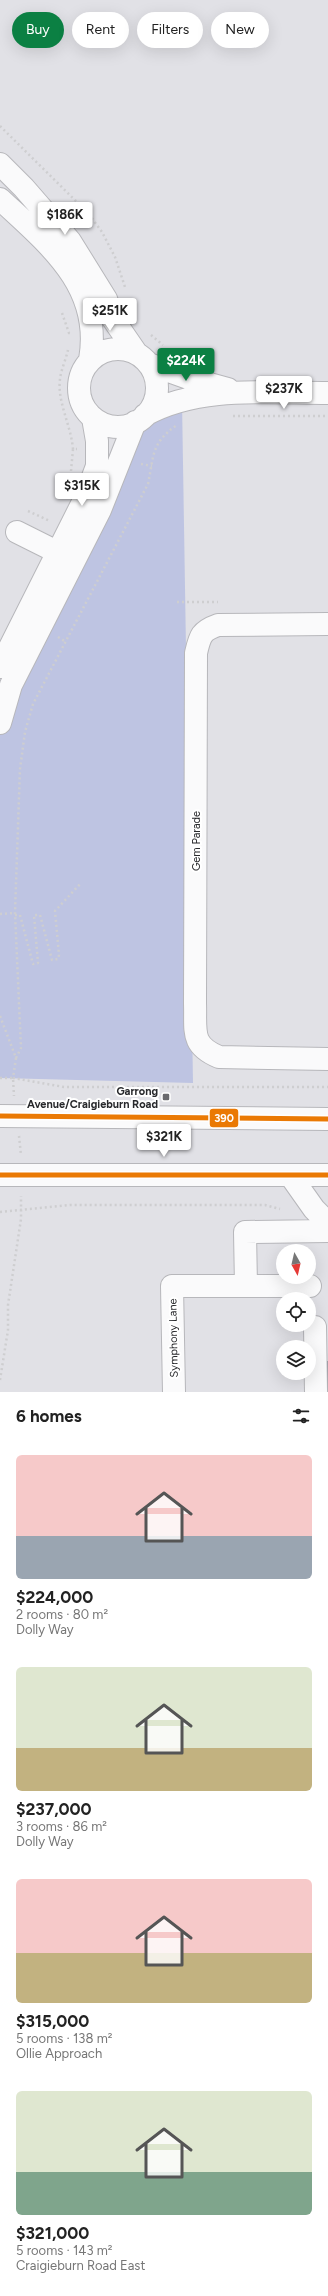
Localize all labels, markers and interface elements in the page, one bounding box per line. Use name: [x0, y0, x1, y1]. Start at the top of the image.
chip: Buy: [12, 12, 64, 48]
chip: Rent: [72, 12, 129, 48]
chip: Filters: [137, 12, 203, 48]
chip: New: [211, 12, 269, 48]
pin: $186K: [37, 202, 93, 236]
text: $186K: [47, 207, 83, 222]
pin: $251K: [82, 298, 138, 332]
text: $251K: [92, 303, 128, 318]
pin: $224K: [158, 348, 214, 382]
text: $224K: [166, 353, 206, 368]
pin: $237K: [256, 376, 312, 410]
text: $237K: [265, 381, 303, 396]
pin: $315K: [54, 473, 110, 507]
text: $315K: [64, 478, 100, 493]
street label: Gem Parade: [190, 811, 203, 871]
place label: Garrong Avenue/Craigieburn Road: [27, 1085, 158, 1111]
marker: Garrong Avenue/Craigieburn Road: [161, 1092, 171, 1102]
line badge: 390: [209, 1108, 239, 1128]
text: 390: [214, 1112, 234, 1125]
pin: $321K: [136, 1124, 192, 1158]
text: $321K: [146, 1129, 182, 1144]
north arrow: [276, 1244, 316, 1284]
map controls: [276, 1244, 316, 1380]
button: locate: [276, 1292, 316, 1332]
street label: Symphony Lane: [166, 1298, 181, 1378]
button: layers: [276, 1340, 316, 1380]
icon: filters: [290, 1405, 312, 1427]
text: 6 homes: [16, 1406, 82, 1426]
icon: home: [128, 1481, 200, 1553]
text: $224,000: [16, 1587, 93, 1607]
text: 2 rooms · 80 m²: [16, 1607, 108, 1622]
text: Dolly Way: [16, 1622, 74, 1637]
icon: home: [128, 1693, 200, 1765]
text: $237,000: [16, 1799, 92, 1819]
text: 3 rooms · 86 m²: [16, 1819, 107, 1834]
text: Dolly Way: [16, 1834, 74, 1849]
icon: home: [128, 1905, 200, 1977]
text: $315,000: [16, 2011, 89, 2031]
text: 5 rooms · 138 m²: [16, 2031, 112, 2046]
text: Ollie Approach: [16, 2046, 102, 2061]
icon: home: [128, 2117, 200, 2189]
text: $321,000: [16, 2223, 89, 2243]
text: 5 rooms · 143 m²: [16, 2243, 113, 2258]
text: Craigieburn Road East: [16, 2258, 145, 2273]

